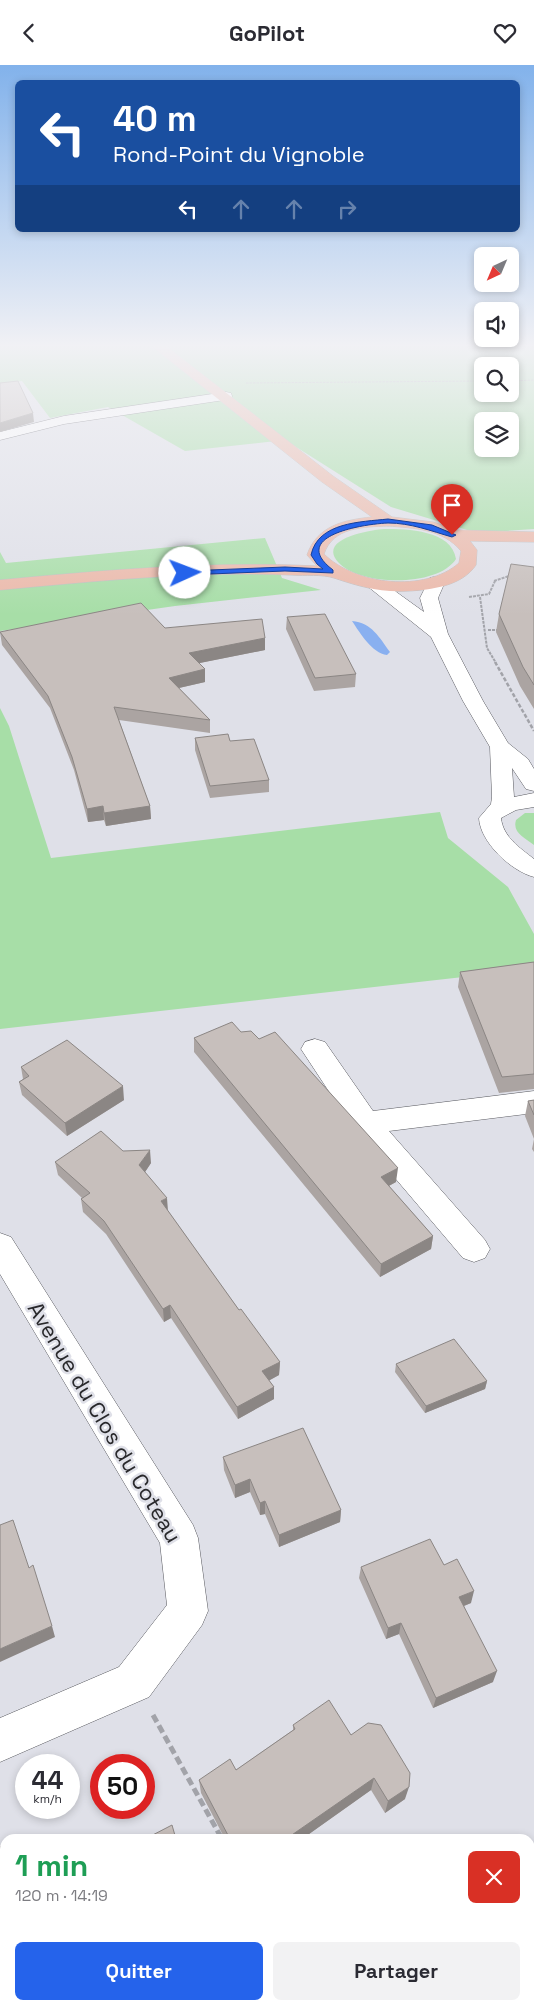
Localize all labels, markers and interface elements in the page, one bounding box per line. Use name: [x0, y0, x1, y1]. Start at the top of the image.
icon: back: [15, 19, 43, 47]
text: GoPilot: [229, 19, 305, 47]
icon: heart: [491, 19, 519, 47]
text: 40 m: [113, 97, 197, 141]
icon: left: [30, 100, 95, 165]
text: Rond-Point du Vignoble: [113, 140, 365, 168]
icon: left: [174, 195, 202, 223]
icon: ahead: [227, 195, 255, 223]
icon: ahead: [280, 195, 308, 223]
icon: right: [333, 195, 361, 223]
north arrow: [474, 247, 519, 293]
map controls: [474, 247, 519, 457]
button: sound: [474, 302, 519, 347]
button: search: [474, 357, 519, 402]
button: layers: [474, 412, 519, 457]
pin: [431, 484, 473, 535]
icon: arrive: [438, 491, 466, 519]
position arrow: [158, 546, 210, 598]
street label: Avenue du Clos du Coteau: [22, 1296, 188, 1548]
speed limit sign: 50: [90, 1754, 155, 1819]
text: 44: [32, 1764, 63, 1796]
text: km/h: [33, 1791, 62, 1807]
text: 1 min: [15, 1846, 88, 1885]
button: close: [468, 1851, 520, 1903]
text: 120 m · 14:19: [15, 1885, 108, 1906]
button: Quitter: [15, 1942, 263, 2000]
button: Partager: [273, 1942, 520, 2000]

